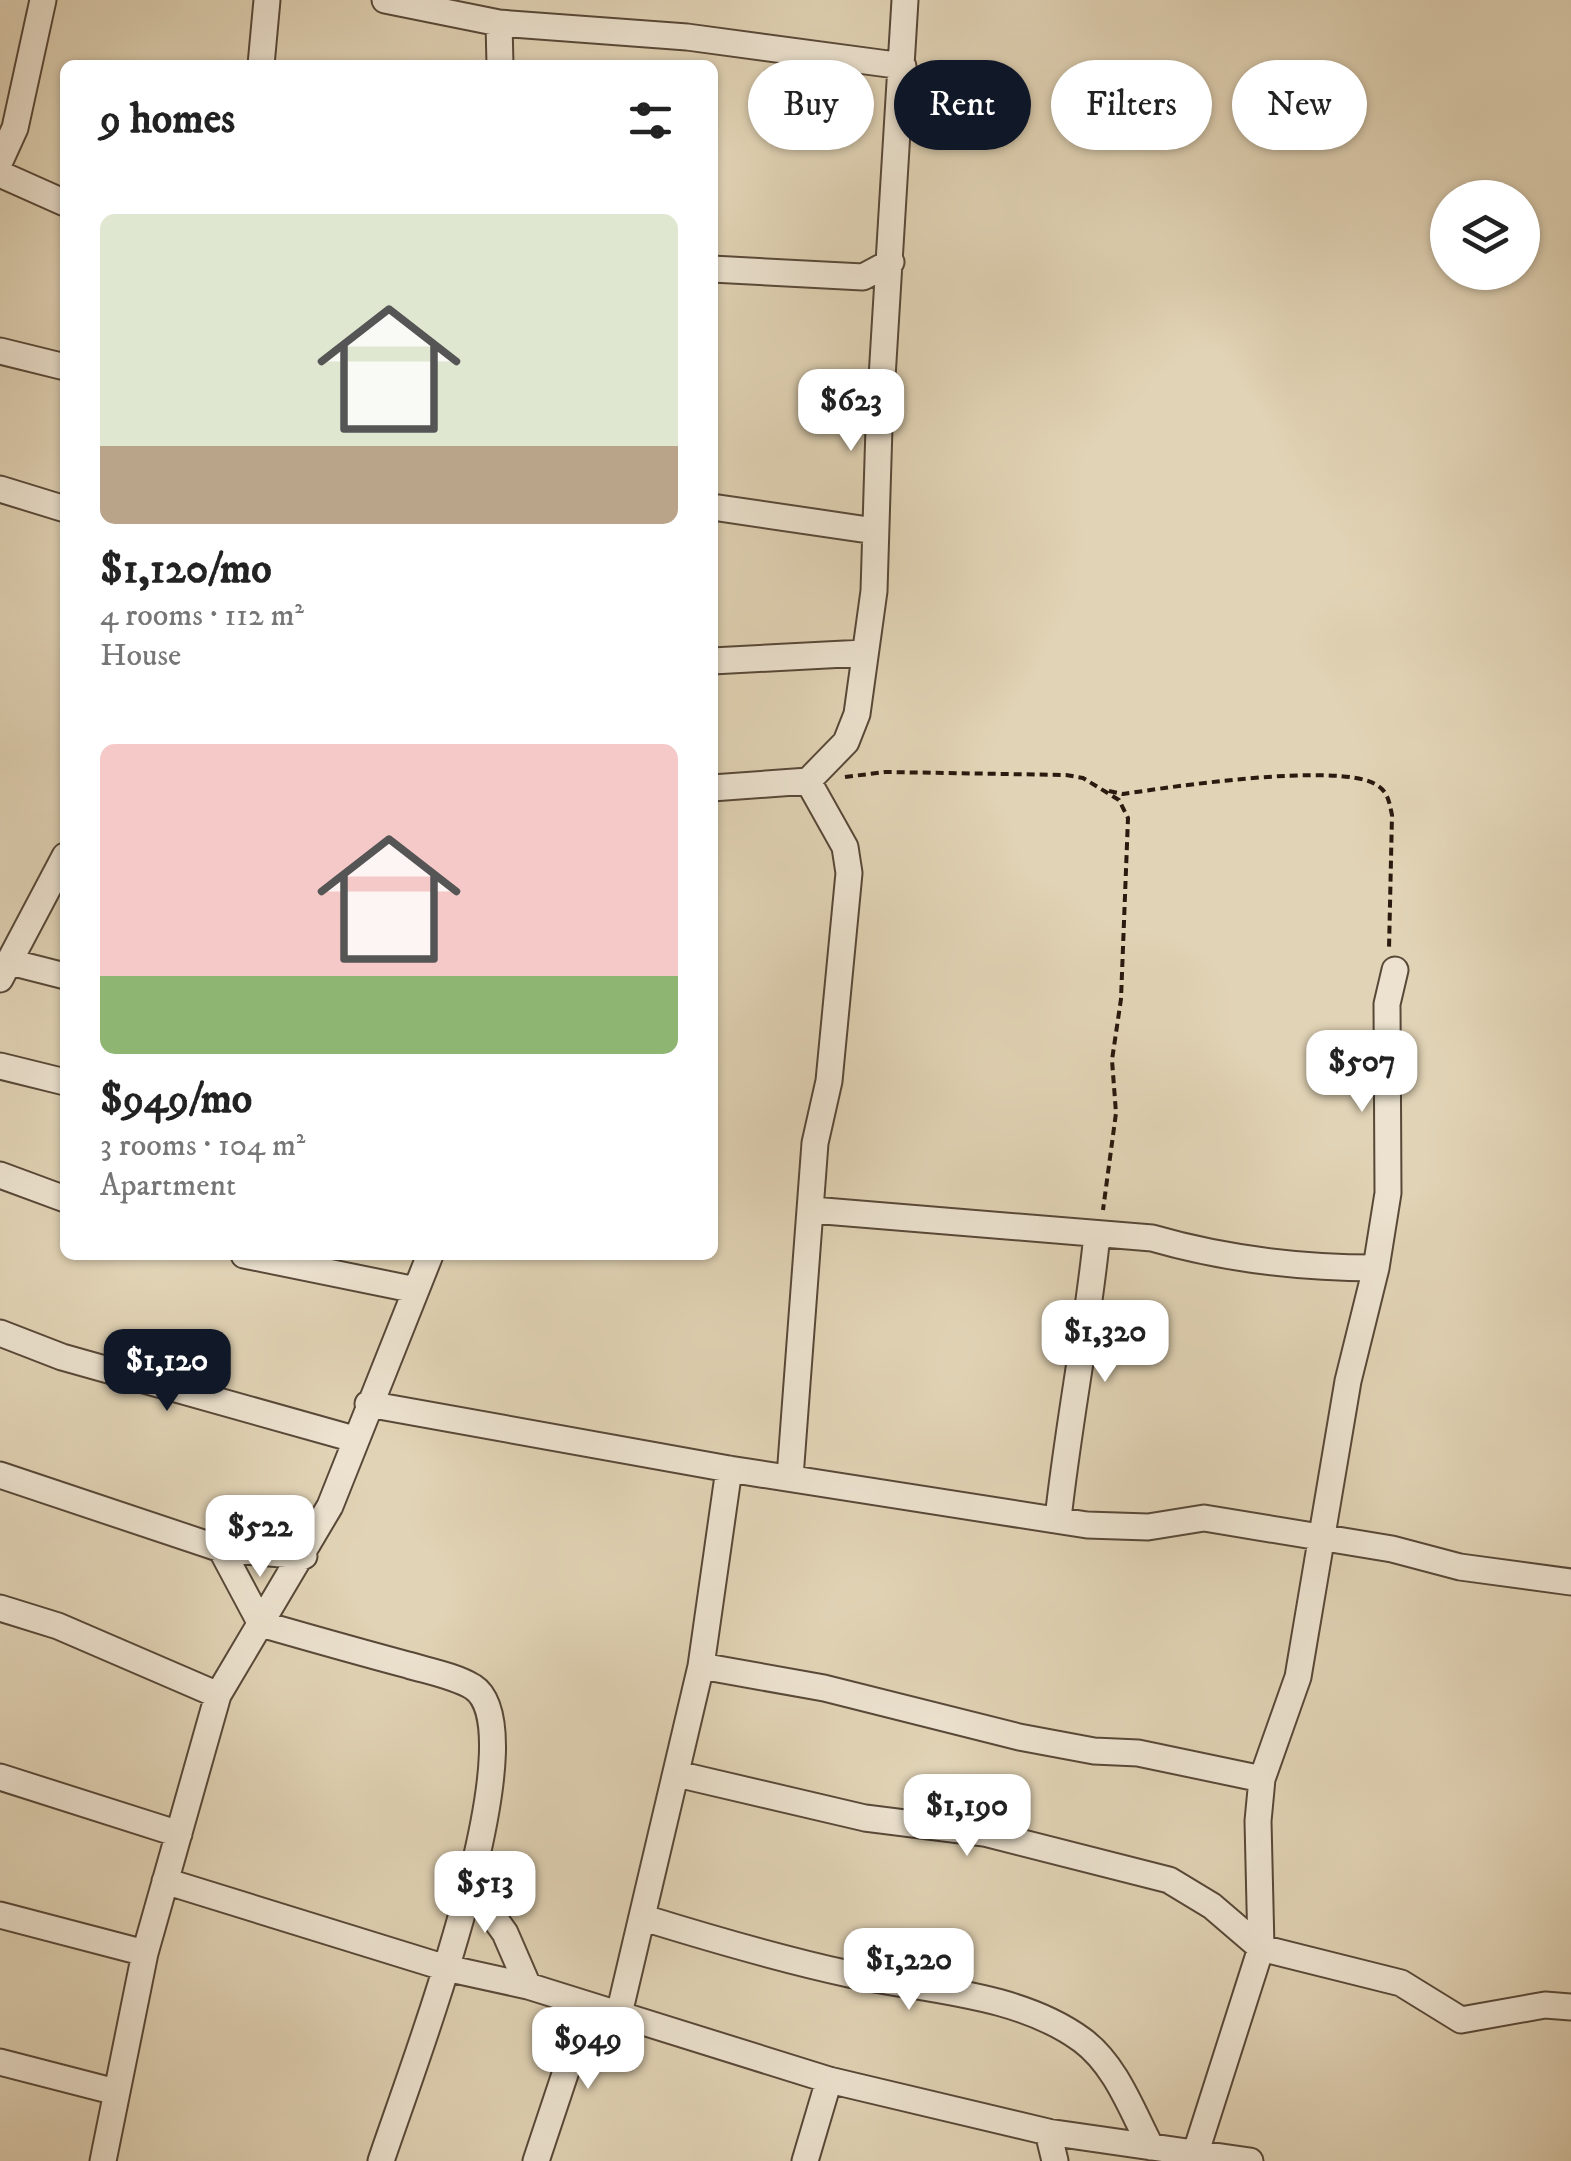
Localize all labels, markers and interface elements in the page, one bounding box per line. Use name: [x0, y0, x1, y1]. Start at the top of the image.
chip: Buy: [748, 60, 874, 150]
chip: Rent: [894, 60, 1031, 150]
chip: Filters: [1051, 60, 1212, 150]
chip: New: [1232, 60, 1367, 150]
icon: filters: [623, 93, 678, 148]
text: 9 homes: [100, 94, 235, 146]
map controls: [1430, 180, 1540, 290]
button: layers: [1430, 180, 1540, 290]
icon: home: [299, 279, 479, 459]
pin: $623: [792, 369, 910, 454]
text: $623: [820, 381, 882, 421]
text: $1,120/mo: [100, 544, 272, 596]
text: 4 rooms · 112 m²: [100, 596, 304, 636]
text: House: [100, 636, 181, 676]
icon: home: [299, 809, 479, 989]
pin: $507: [1303, 1030, 1421, 1115]
text: $507: [1328, 1042, 1396, 1082]
text: $949/mo: [100, 1074, 252, 1126]
text: 3 rooms · 104 m²: [100, 1126, 305, 1166]
text: Apartment: [100, 1166, 236, 1206]
pin: $1,320: [1024, 1300, 1186, 1385]
text: $1,320: [1064, 1312, 1146, 1352]
pin: $1,120: [86, 1329, 248, 1414]
text: $1,120: [126, 1341, 208, 1381]
pin: $522: [201, 1495, 319, 1580]
text: $522: [228, 1507, 292, 1547]
pin: $1,190: [886, 1774, 1048, 1859]
text: $1,190: [926, 1786, 1008, 1826]
pin: $513: [426, 1851, 544, 1936]
text: $513: [456, 1863, 514, 1903]
pin: $1,220: [828, 1928, 990, 2013]
text: $1,220: [866, 1940, 952, 1980]
pin: $949: [529, 2007, 647, 2092]
text: $949: [554, 2019, 622, 2059]

